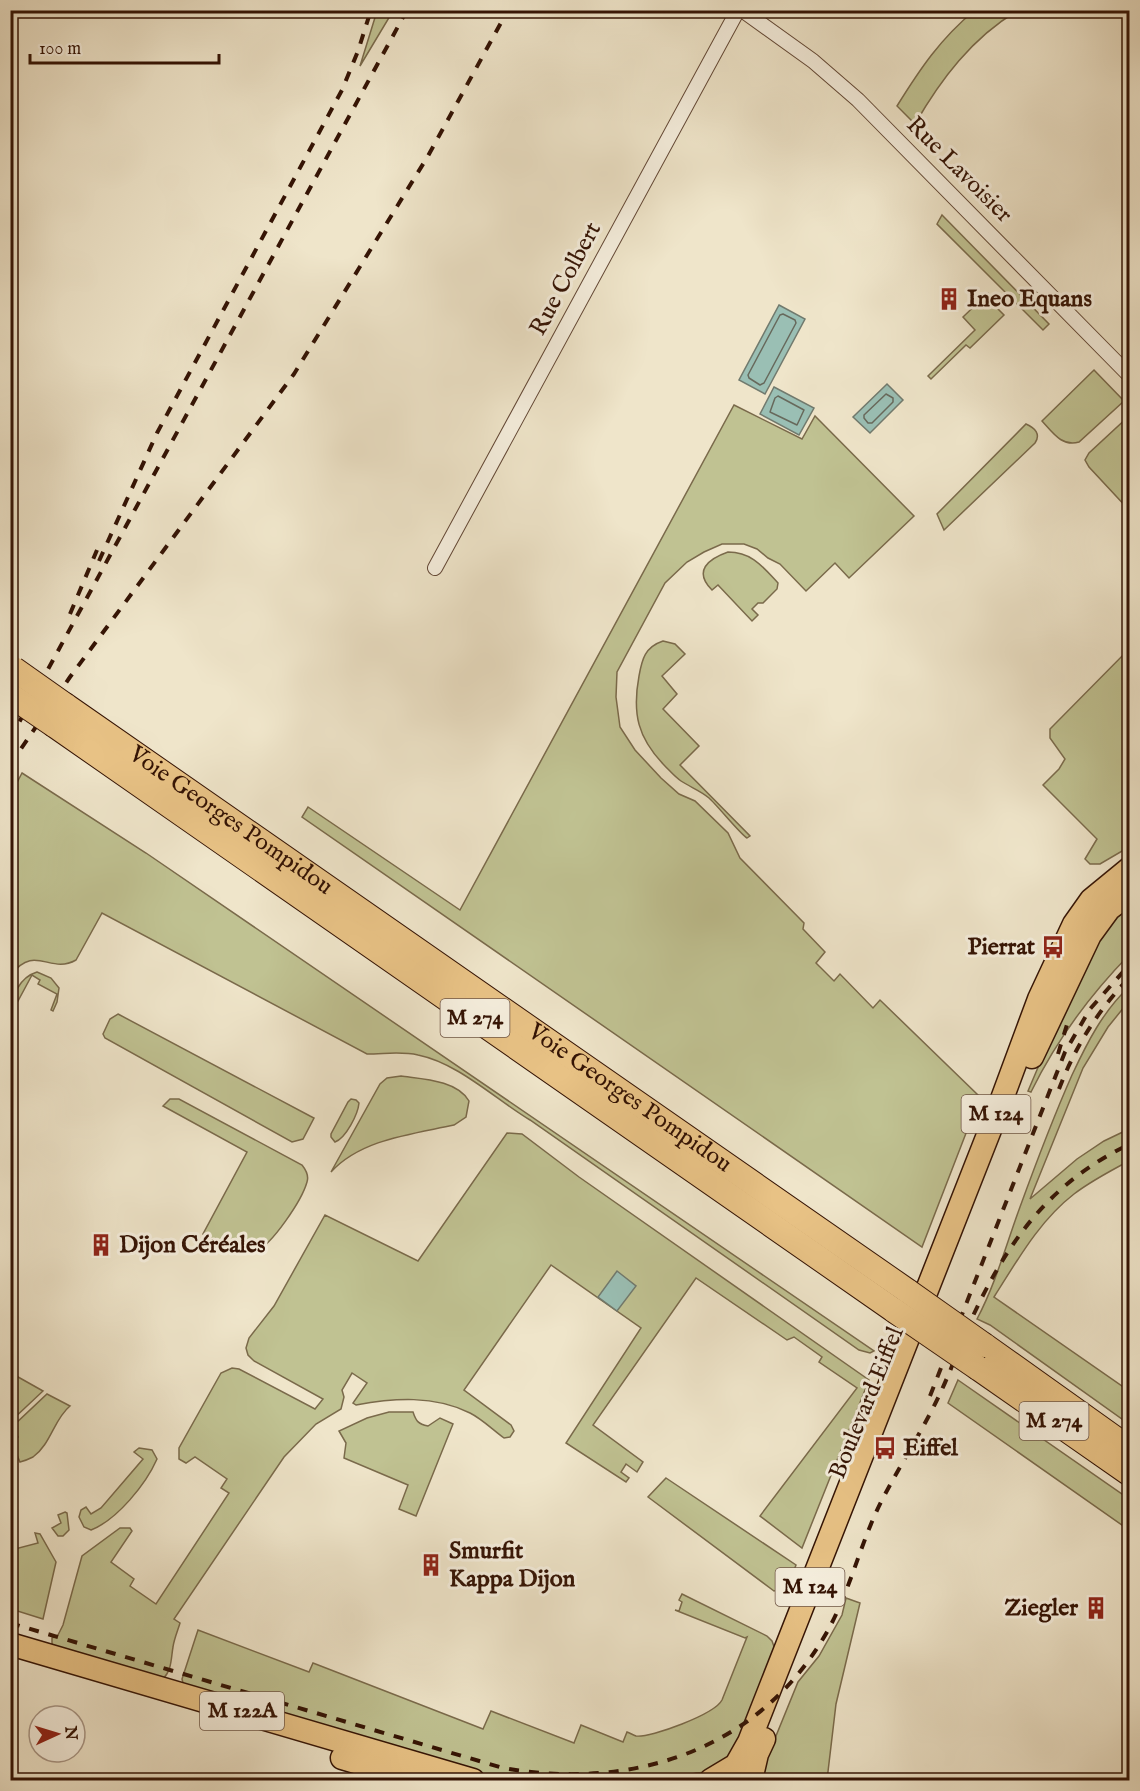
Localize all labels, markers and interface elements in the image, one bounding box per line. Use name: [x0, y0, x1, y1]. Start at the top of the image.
scale bar: [30, 27, 219, 65]
text: 100 m: [39, 38, 81, 61]
street label: Rue Lavoisier: [899, 110, 1019, 230]
street label: Rue Colbert: [523, 217, 609, 341]
place label: Ineo Equans: [967, 284, 1092, 315]
building icon: Ineo Equans: [936, 286, 962, 312]
street label: Voie Georges Pompidou: [122, 738, 339, 902]
place label: Pierrat: [968, 932, 1036, 963]
bus stop icon: Pierrat: [1040, 934, 1066, 960]
road number: M 274: [440, 999, 510, 1037]
street label: Voie Georges Pompidou: [521, 1016, 738, 1180]
road number: M 124: [962, 1095, 1030, 1133]
place label: Dijon Céréales: [119, 1230, 266, 1261]
building icon: Dijon Céréales: [88, 1232, 114, 1258]
street label: Boulevard Eiffel: [822, 1322, 912, 1484]
road number: M 274: [1020, 1402, 1088, 1440]
place label: Eiffel: [903, 1433, 958, 1464]
bus stop icon: Eiffel: [872, 1435, 898, 1461]
place label: Smurfit Kappa Dijon: [449, 1536, 575, 1595]
building icon: Smurfit Kappa Dijon: [418, 1552, 444, 1578]
road number: M 124: [776, 1568, 844, 1606]
place label: Ziegler: [1005, 1593, 1078, 1624]
building icon: Ziegler: [1083, 1595, 1109, 1621]
road number: M 122A: [200, 1692, 284, 1730]
north arrow: [27, 1704, 87, 1764]
text: N: [59, 1724, 80, 1741]

